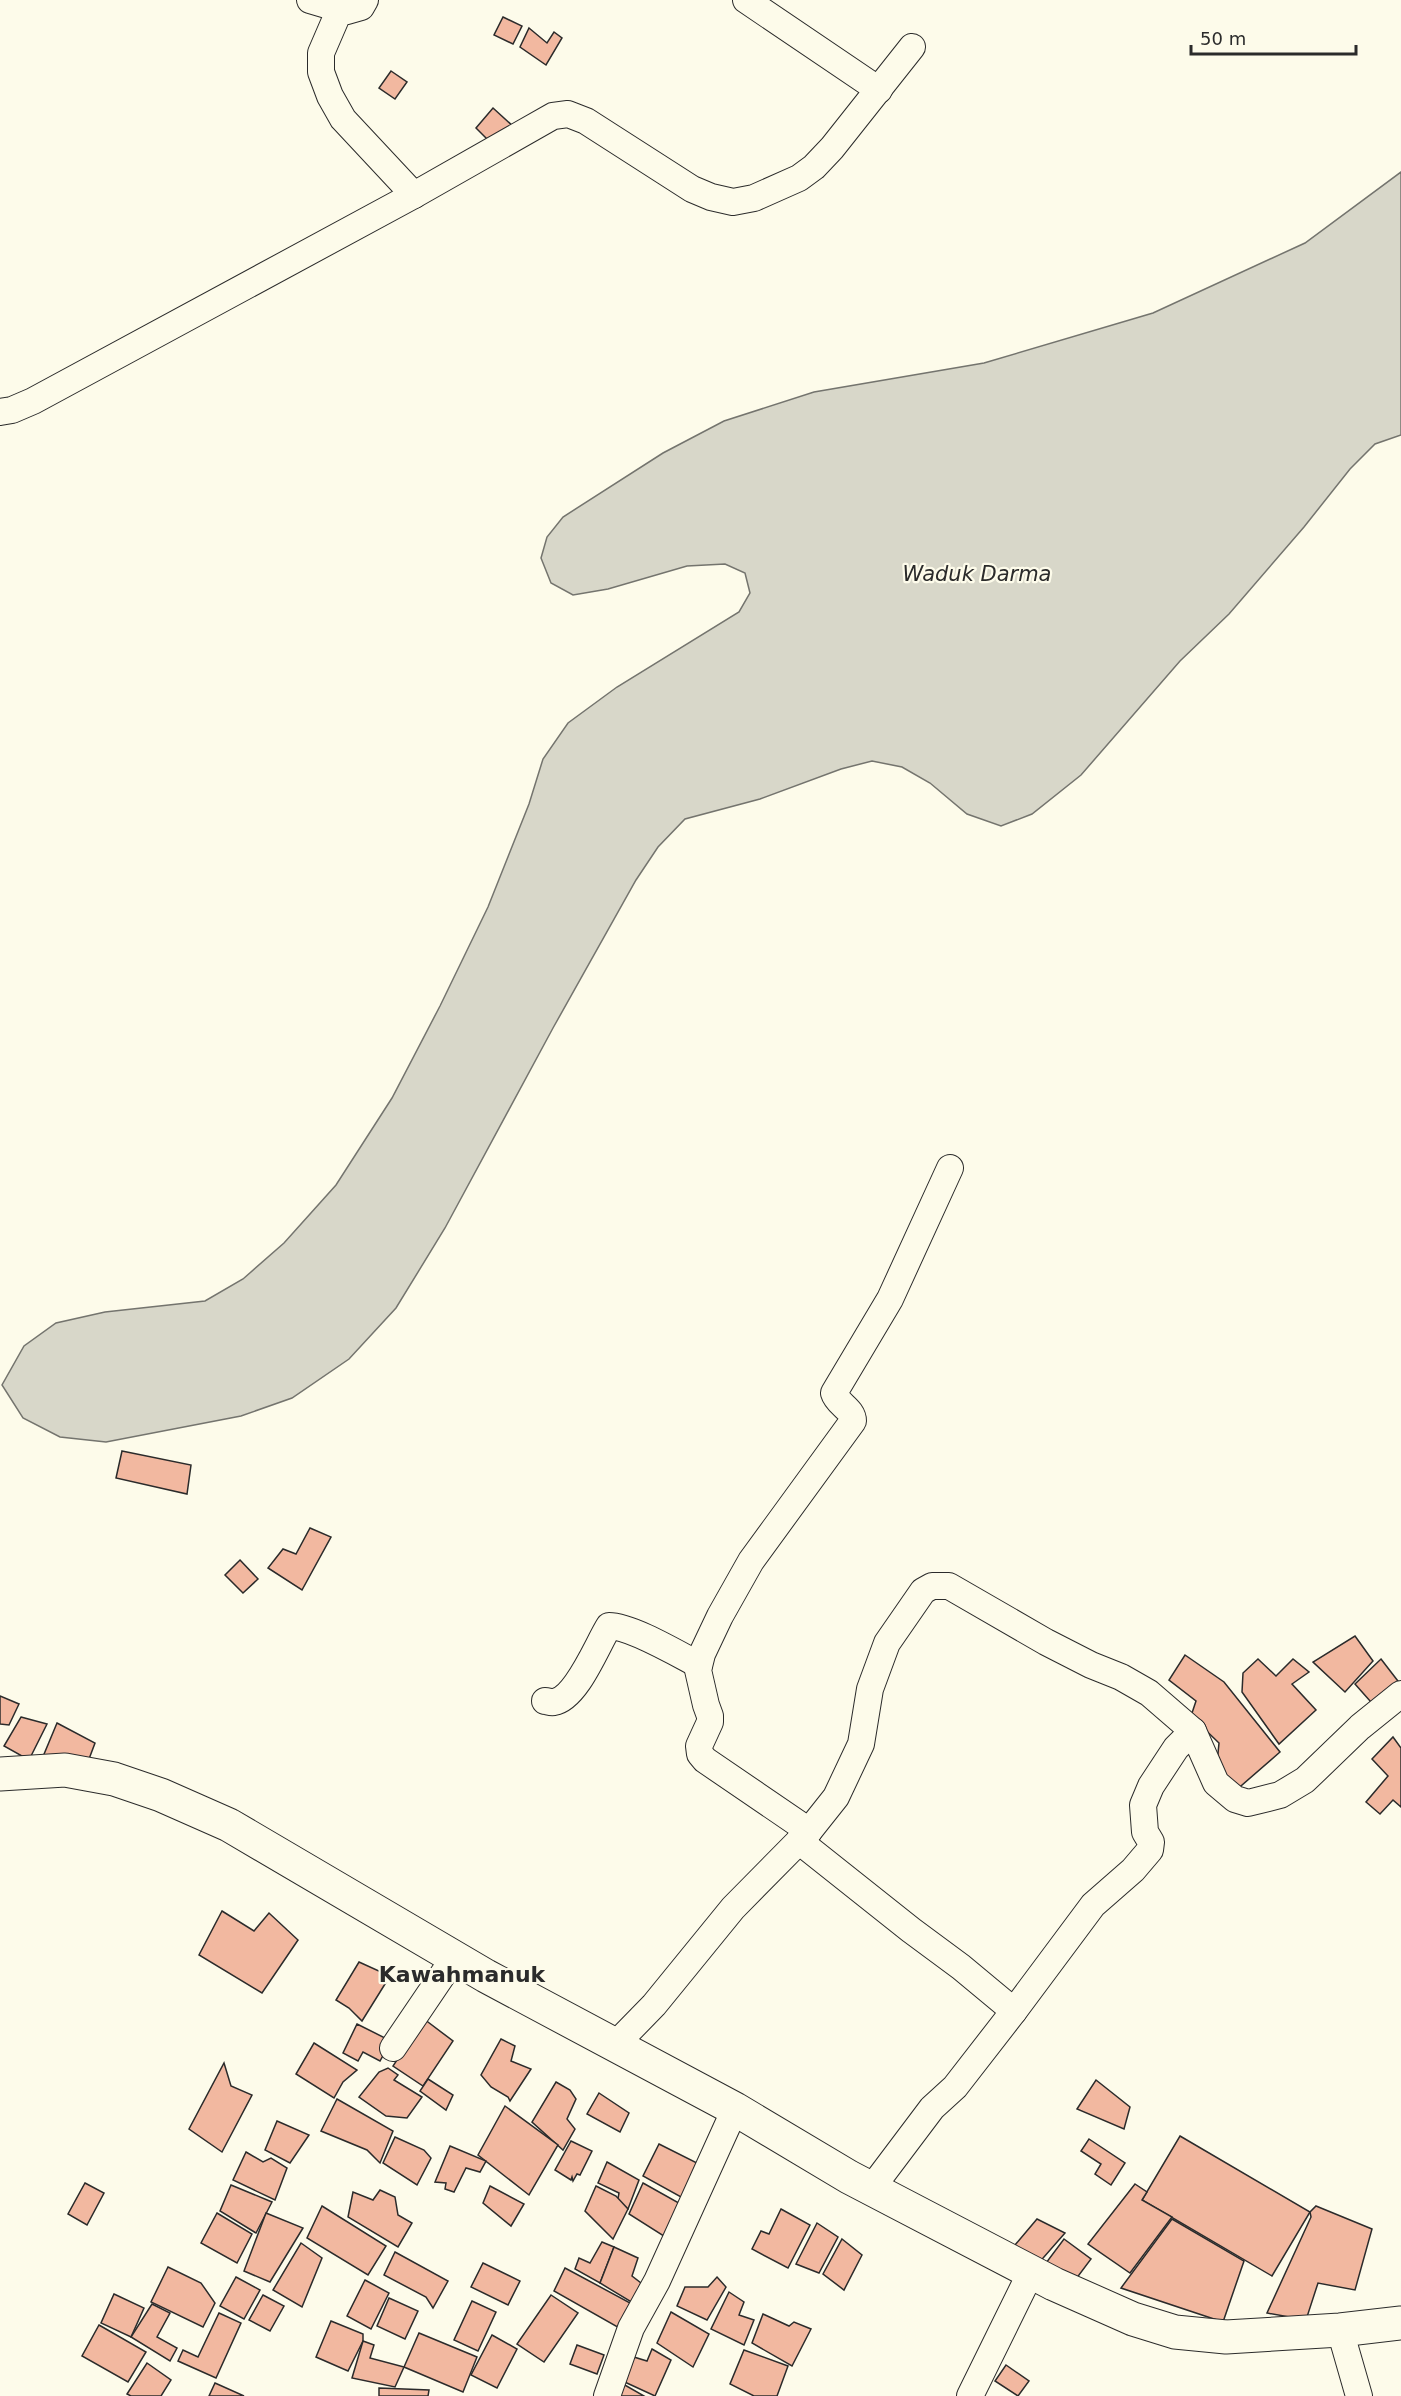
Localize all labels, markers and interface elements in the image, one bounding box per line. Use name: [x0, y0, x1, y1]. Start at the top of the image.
scale bar: [1191, 18, 1356, 56]
text: 50 m: [1200, 28, 1246, 49]
water label: Waduk Darma: [903, 562, 1051, 586]
district label: Kawahmanuk: [379, 1962, 547, 1987]

